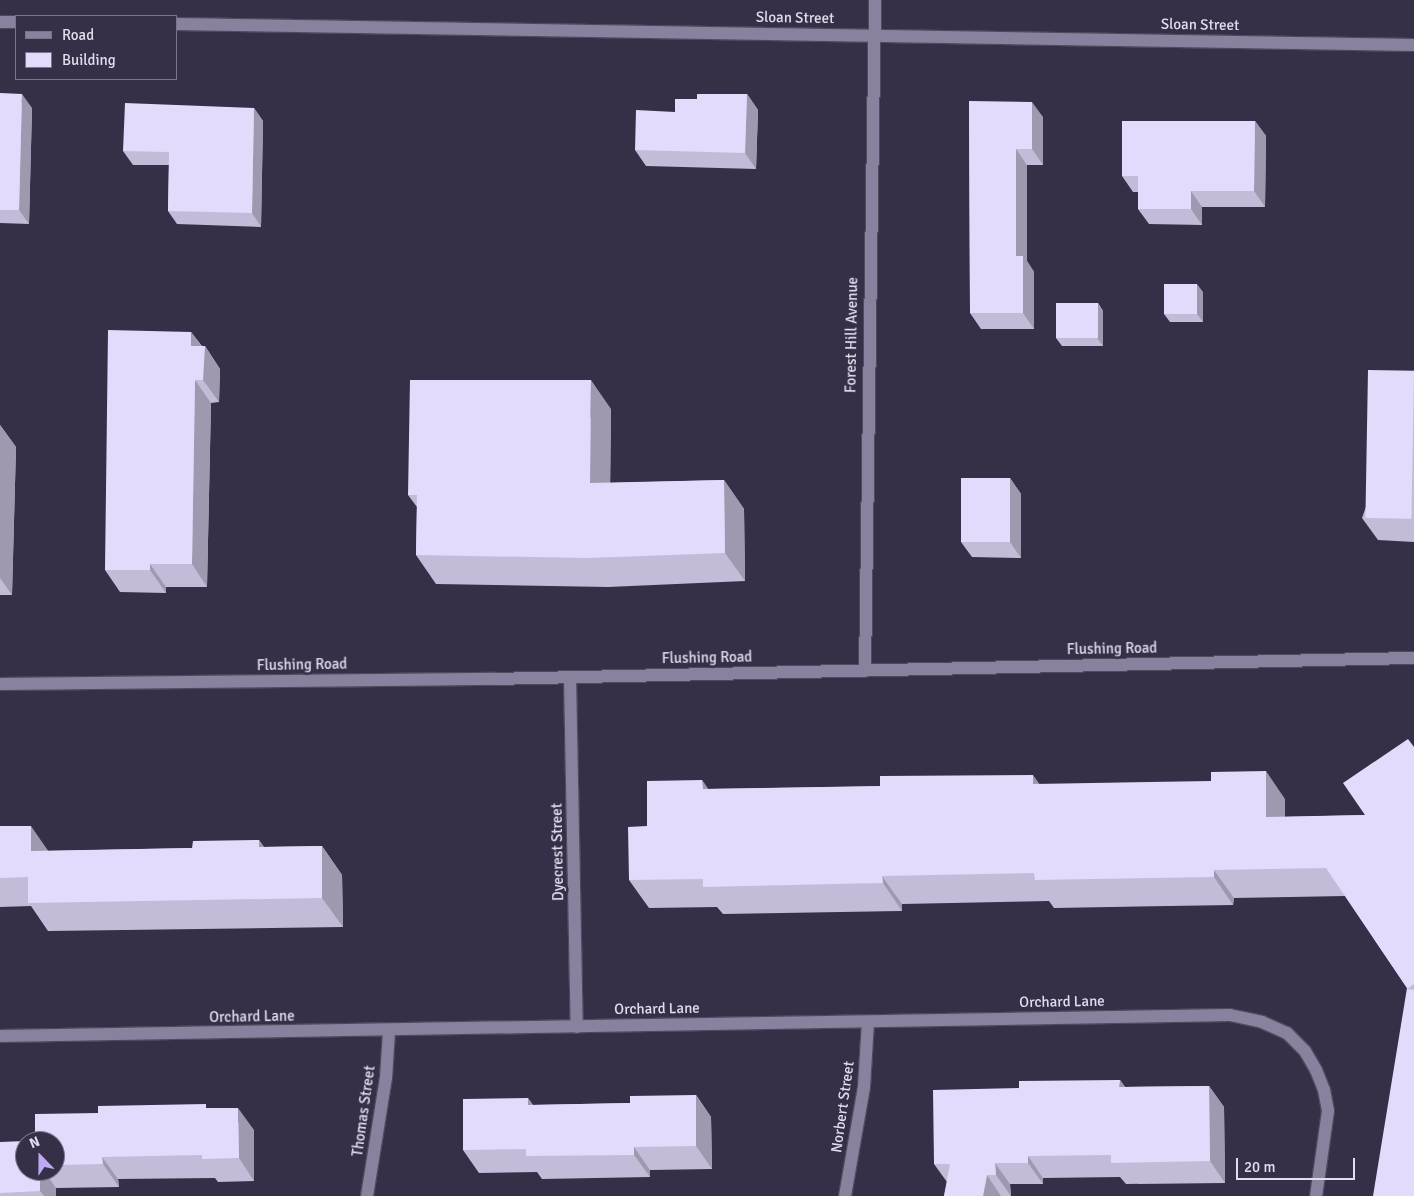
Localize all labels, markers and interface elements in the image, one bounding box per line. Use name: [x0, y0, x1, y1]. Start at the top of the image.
street label: Sloan Street: [756, 8, 834, 28]
legend: [15, 15, 178, 80]
street label: Sloan Street: [1161, 15, 1239, 35]
text: Road: [62, 26, 94, 44]
text: Building: [62, 51, 116, 69]
street label: Forest Hill Avenue: [842, 277, 862, 393]
street label: Flushing Road: [1067, 639, 1157, 659]
street label: Flushing Road: [662, 648, 752, 668]
street label: Flushing Road: [257, 655, 347, 675]
street label: Dyecrest Street: [548, 803, 568, 901]
street label: Orchard Lane: [1019, 992, 1105, 1012]
street label: Orchard Lane: [614, 999, 700, 1019]
street label: Orchard Lane: [209, 1007, 295, 1027]
street label: Norbert Street: [828, 1060, 858, 1154]
street label: Thomas Street: [349, 1064, 379, 1158]
north arrow: [15, 1131, 65, 1181]
text: N: [27, 1133, 42, 1152]
scale bar: [1239, 1148, 1358, 1180]
text: 20 m: [1244, 1158, 1275, 1176]

